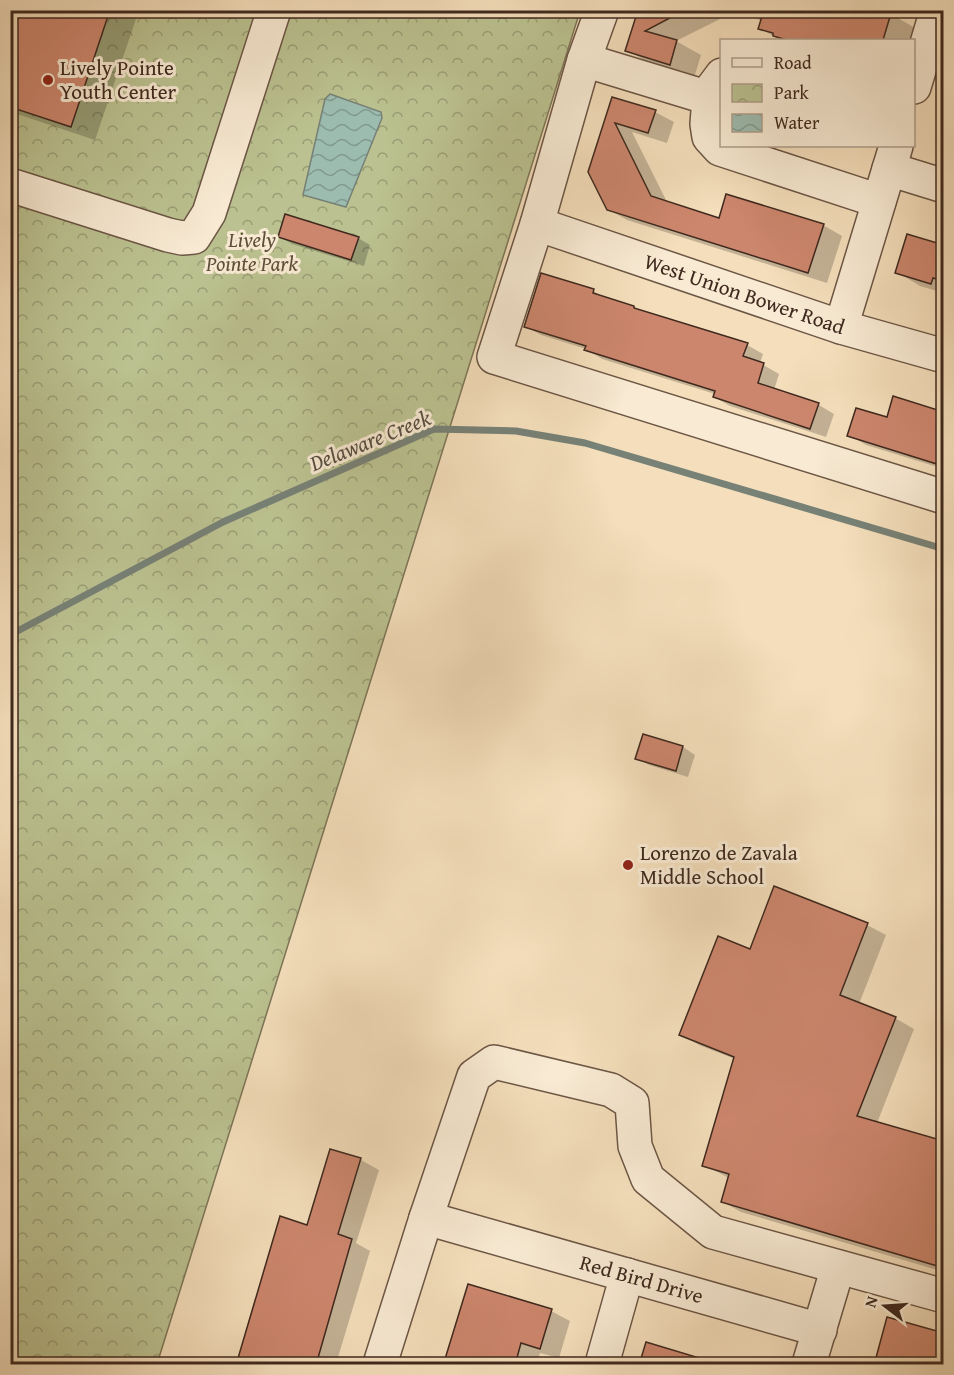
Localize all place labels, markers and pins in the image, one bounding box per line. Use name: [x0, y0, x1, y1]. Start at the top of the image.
place label: Lively Pointe Youth Center: [60, 52, 177, 107]
marker: Lively Pointe Youth Center: [41, 73, 55, 87]
place label: Lorenzo de Zavala Middle School: [640, 837, 798, 892]
marker: Lorenzo de Zavala Middle School: [621, 858, 635, 872]

